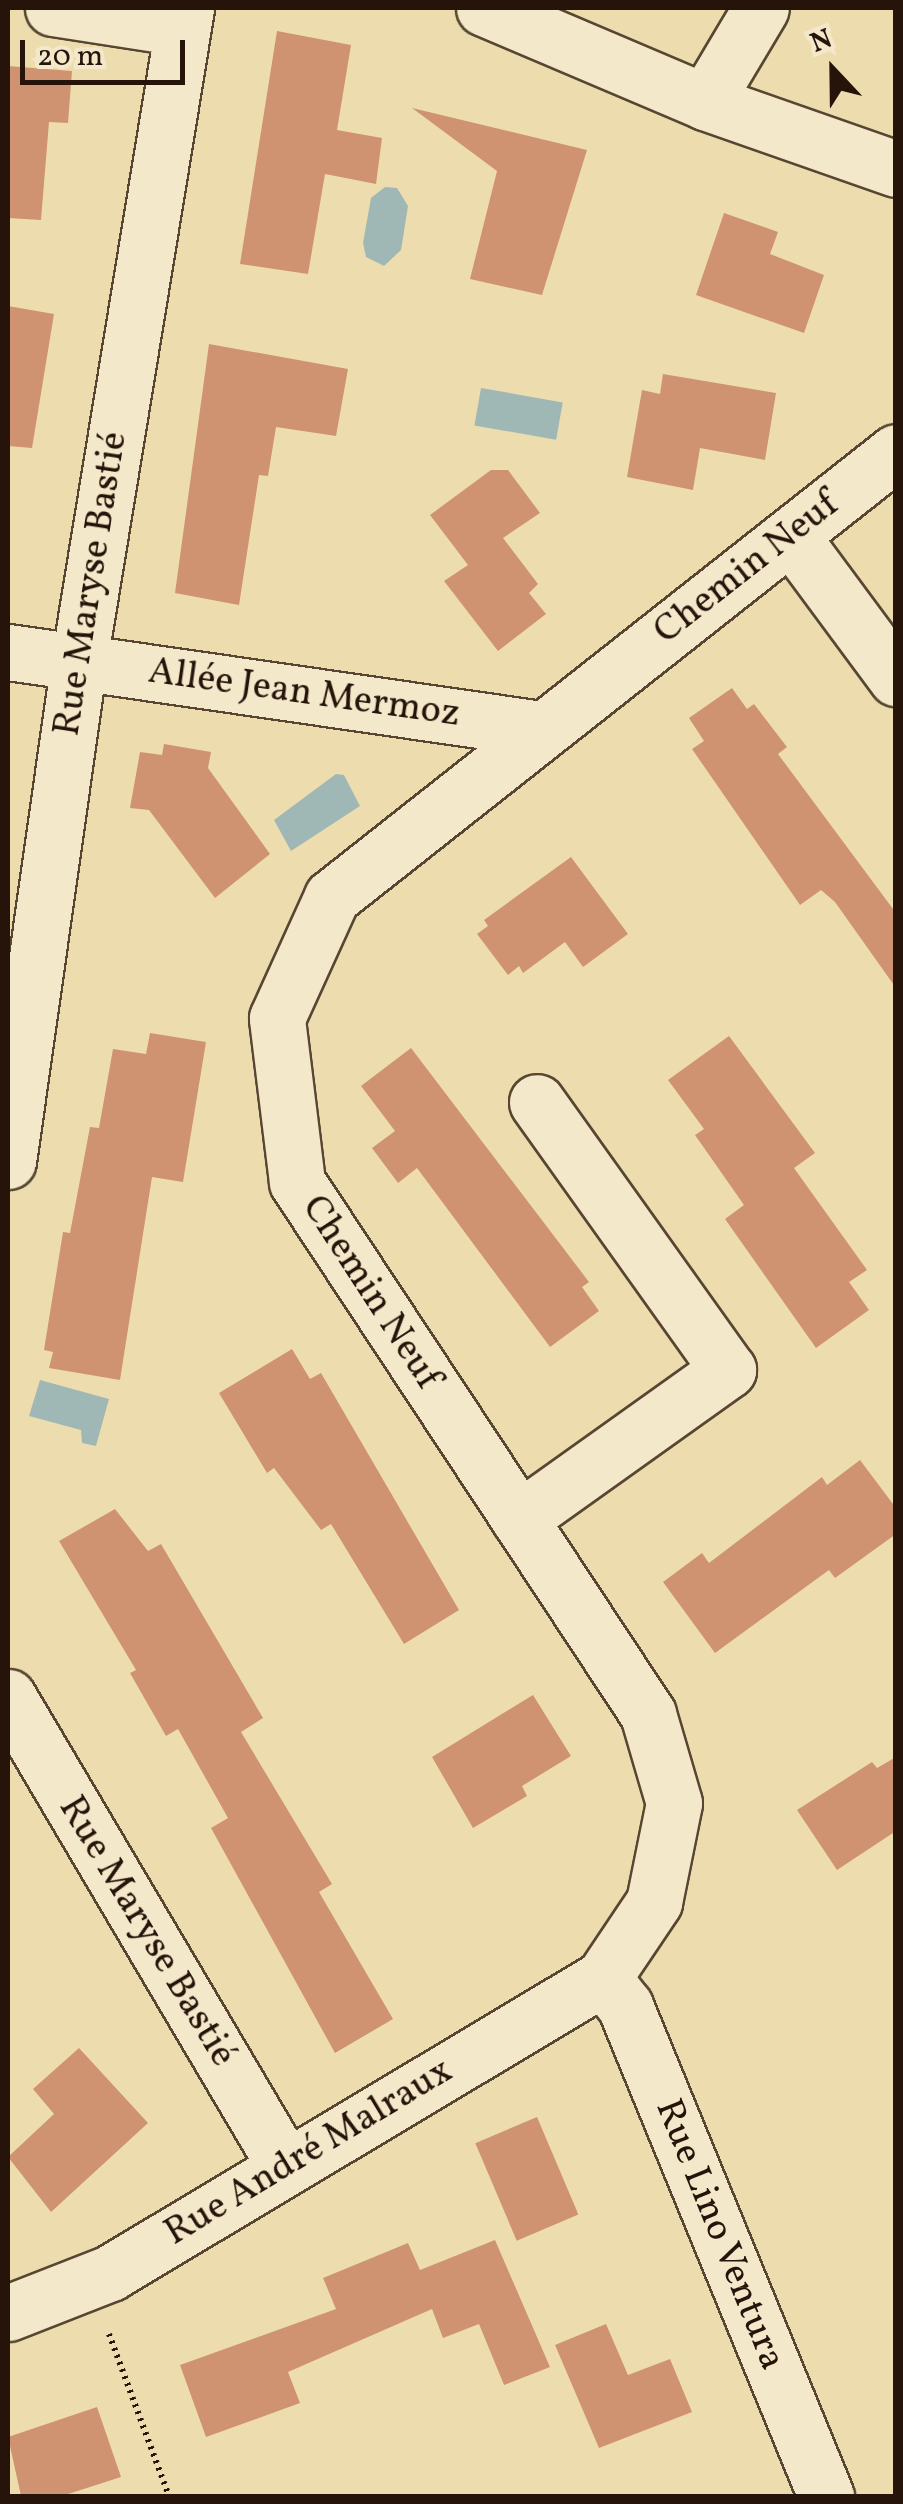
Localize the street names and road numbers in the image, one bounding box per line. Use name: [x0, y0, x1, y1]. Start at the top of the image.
street label: Rue Maryse Bastié: [45, 429, 139, 739]
street label: Chemin Neuf: [646, 483, 848, 655]
street label: Allée Jean Mermoz: [145, 650, 463, 738]
street label: Chemin Neuf: [291, 1188, 449, 1398]
street label: Rue Maryse Bastié: [47, 1789, 245, 2075]
street label: Rue André Malraux: [157, 2049, 461, 2257]
street label: Rue Lino Ventura: [644, 2092, 794, 2378]

